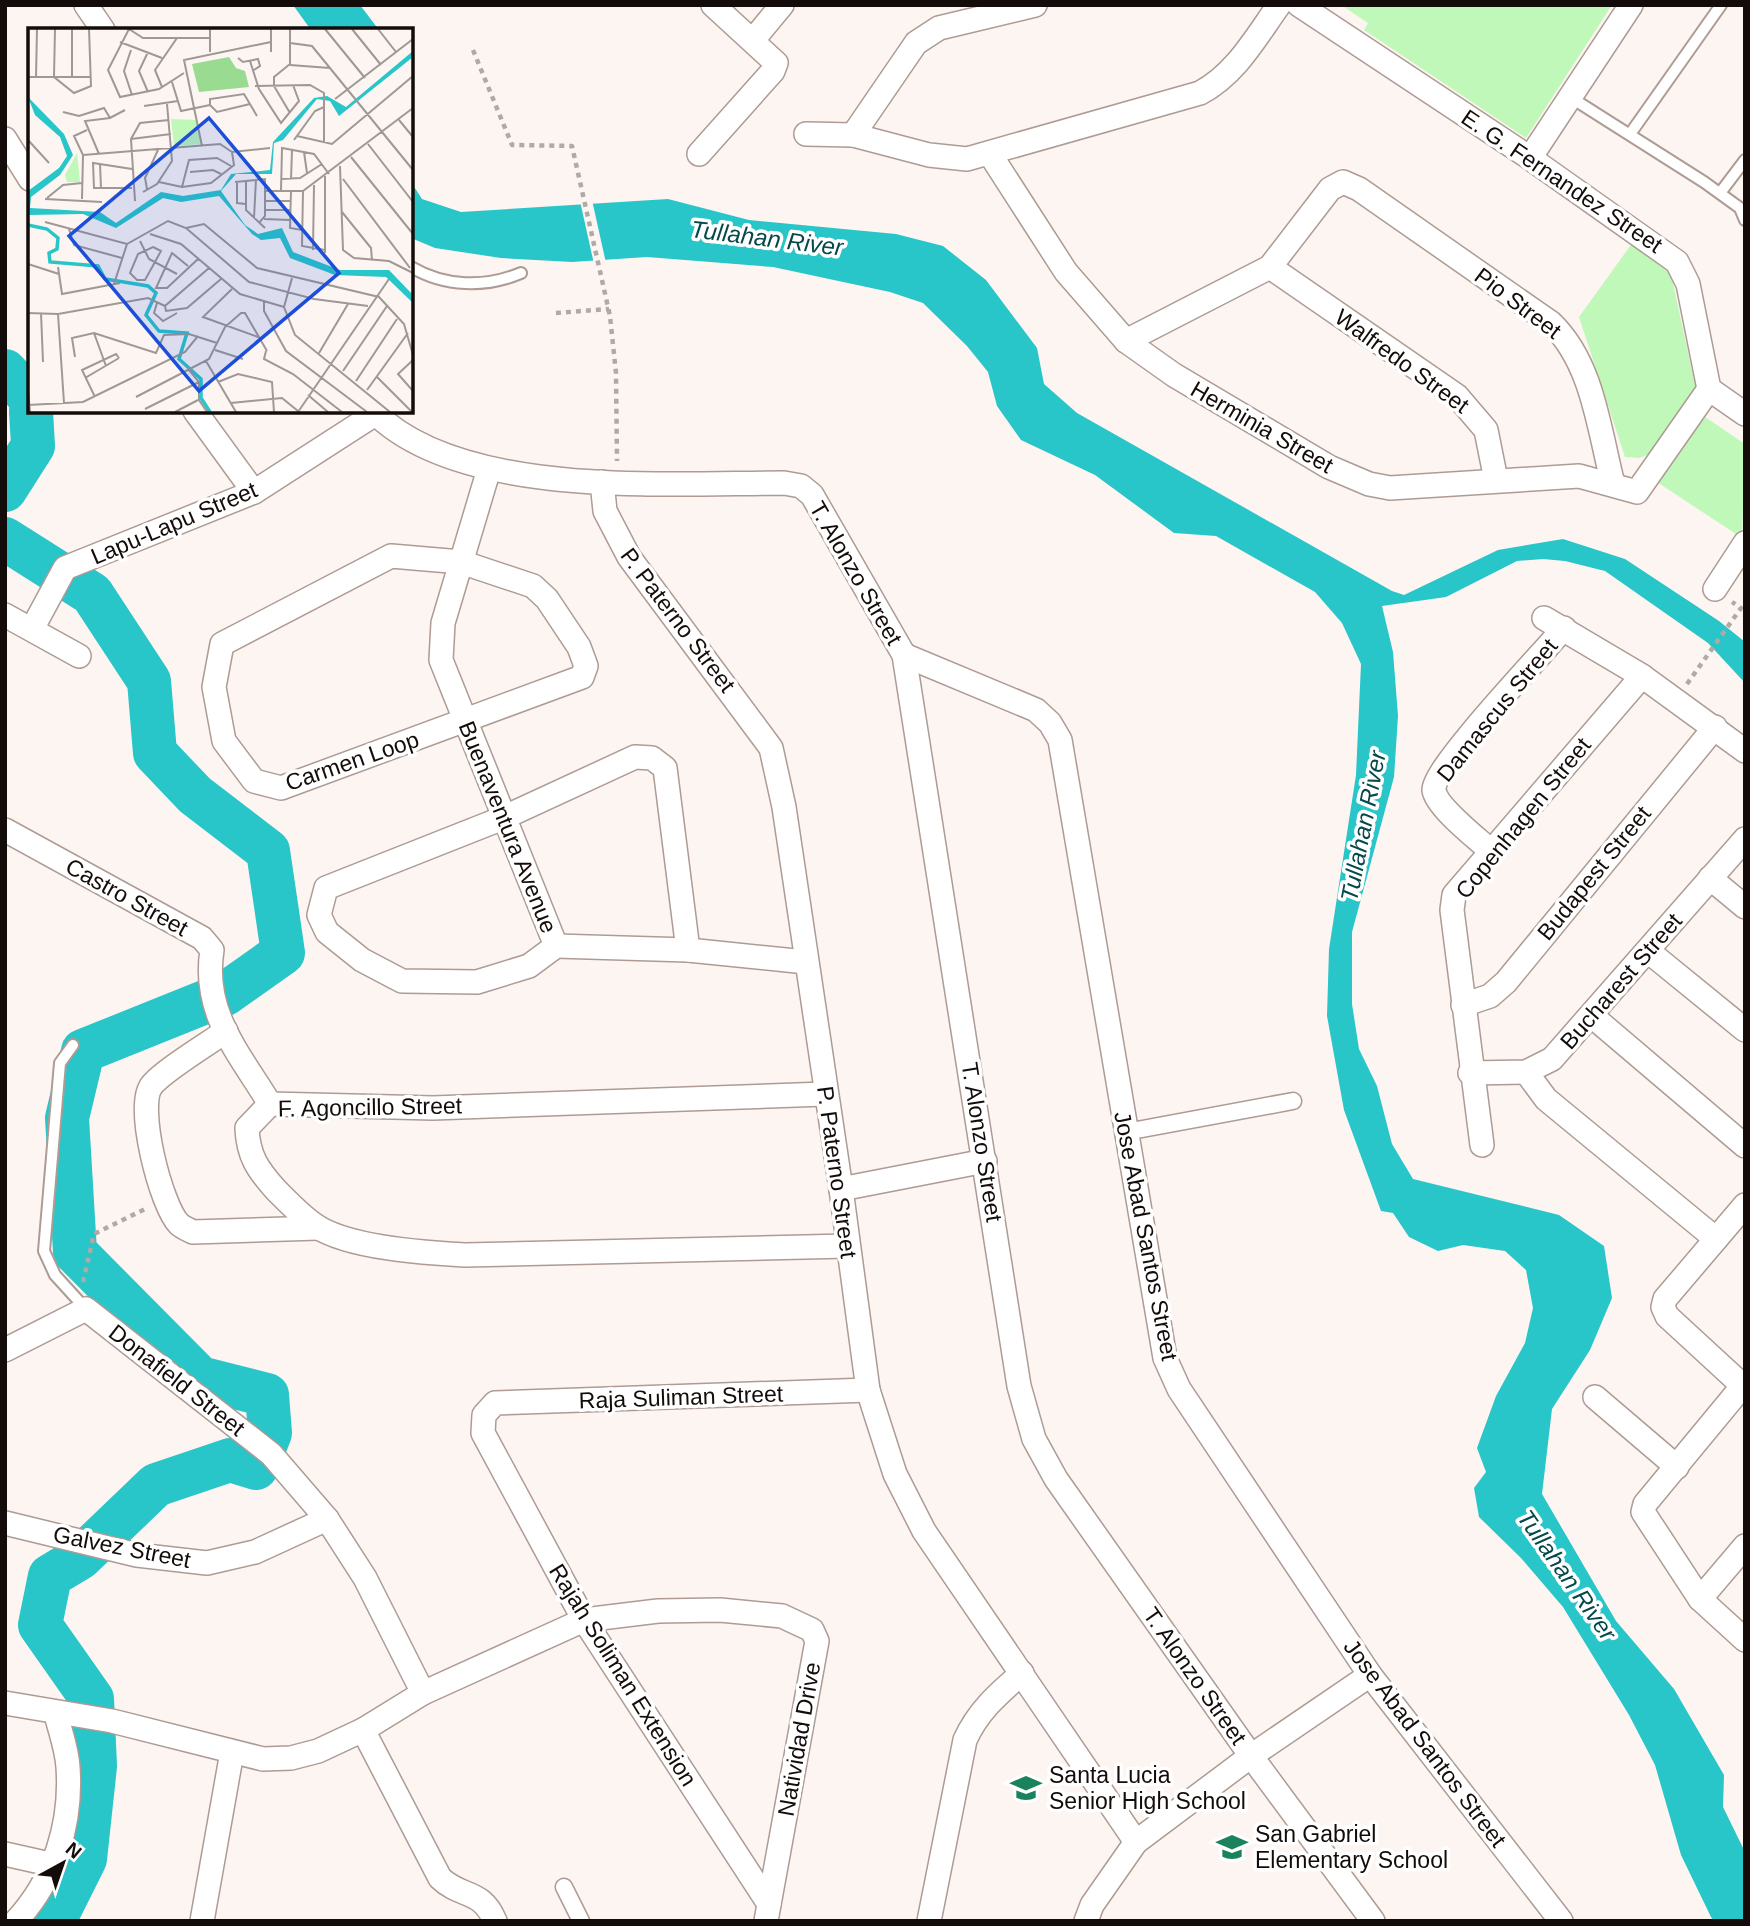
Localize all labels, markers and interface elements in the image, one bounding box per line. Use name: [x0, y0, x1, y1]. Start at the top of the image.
inset map: [28, 28, 413, 413]
street label: E. G. Fernandez Street: [1457, 104, 1668, 258]
water label: Tullahan River: [689, 215, 846, 261]
street label: Pio Street: [1470, 262, 1567, 344]
street label: Walfredo Street: [1330, 304, 1474, 419]
street label: Herminia Street: [1186, 376, 1338, 479]
street label: Lapu-Lapu Street: [87, 476, 261, 570]
street label: T. Alonzo Street: [804, 497, 908, 650]
street label: P. Paterno Street: [615, 543, 741, 698]
street label: Damascus Street: [1431, 633, 1563, 787]
street label: Buenaventura Avenue: [454, 717, 562, 937]
street label: Carmen Loop: [282, 726, 422, 796]
street label: Copenhagen Street: [1450, 732, 1596, 904]
water label: Tullahan River: [1335, 747, 1391, 904]
street label: Budapest Street: [1532, 800, 1656, 945]
street label: Castro Street: [61, 853, 193, 942]
street label: Bucharest Street: [1555, 907, 1687, 1054]
street label: T. Alonzo Street: [957, 1060, 1008, 1224]
street label: P. Paterno Street: [812, 1084, 862, 1260]
street label: F. Agoncillo Street: [278, 1092, 463, 1122]
street label: Jose Abad Santos Street: [1109, 1109, 1183, 1363]
street label: Donafield Street: [104, 1319, 250, 1441]
street label: Raja Suliman Street: [578, 1380, 784, 1414]
water label: Tullahan River: [1512, 1505, 1623, 1646]
street label: Galvez Street: [51, 1521, 193, 1573]
street label: Rajah Soliman Extension: [544, 1559, 702, 1791]
street label: T. Alonzo Street: [1138, 1603, 1252, 1750]
street label: Jose Abad Santos Street: [1338, 1634, 1512, 1852]
street label: Natividad Drive: [773, 1660, 825, 1818]
place label: Santa Lucia Senior High School: [1049, 1762, 1246, 1814]
school or university icon: Santa Lucia Senior High School: [1009, 1771, 1043, 1805]
place label: San Gabriel Elementary School: [1255, 1821, 1448, 1873]
north arrow: [28, 1828, 98, 1898]
school or university icon: San Gabriel Elementary School: [1215, 1830, 1249, 1864]
text: N: [62, 1838, 86, 1863]

